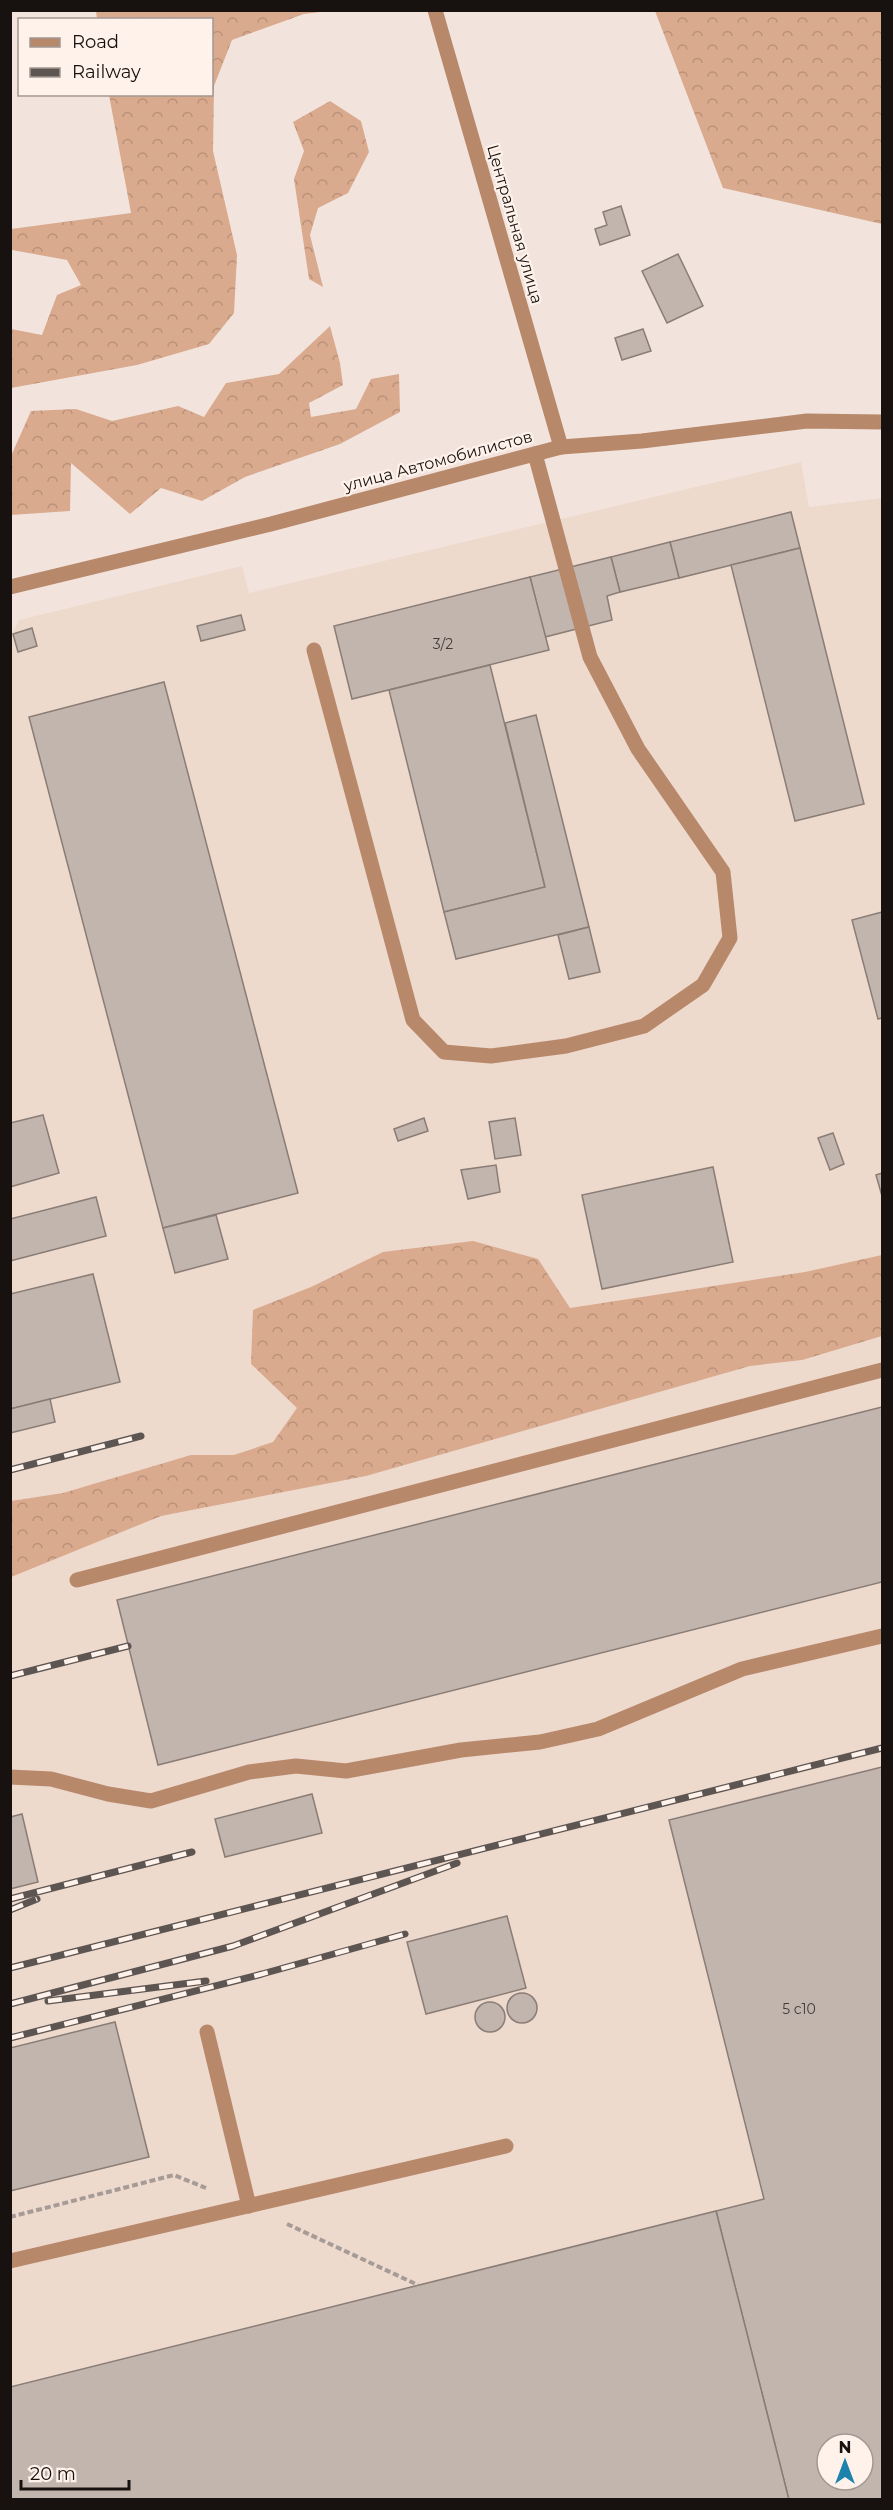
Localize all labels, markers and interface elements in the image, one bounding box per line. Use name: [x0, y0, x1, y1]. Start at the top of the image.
legend: [18, 18, 213, 96]
text: Road: [72, 31, 119, 53]
text: Railway: [72, 61, 141, 83]
street label: Центральная улица: [483, 142, 547, 306]
street label: улица Автомобилистов: [341, 427, 534, 496]
house number: 3/2: [433, 635, 453, 653]
house number: 5 с10: [782, 2000, 816, 2018]
north arrow: [815, 2432, 875, 2492]
text: N: [839, 2438, 851, 2457]
scale bar: [21, 2453, 129, 2491]
text: 20 m: [30, 2463, 76, 2485]

